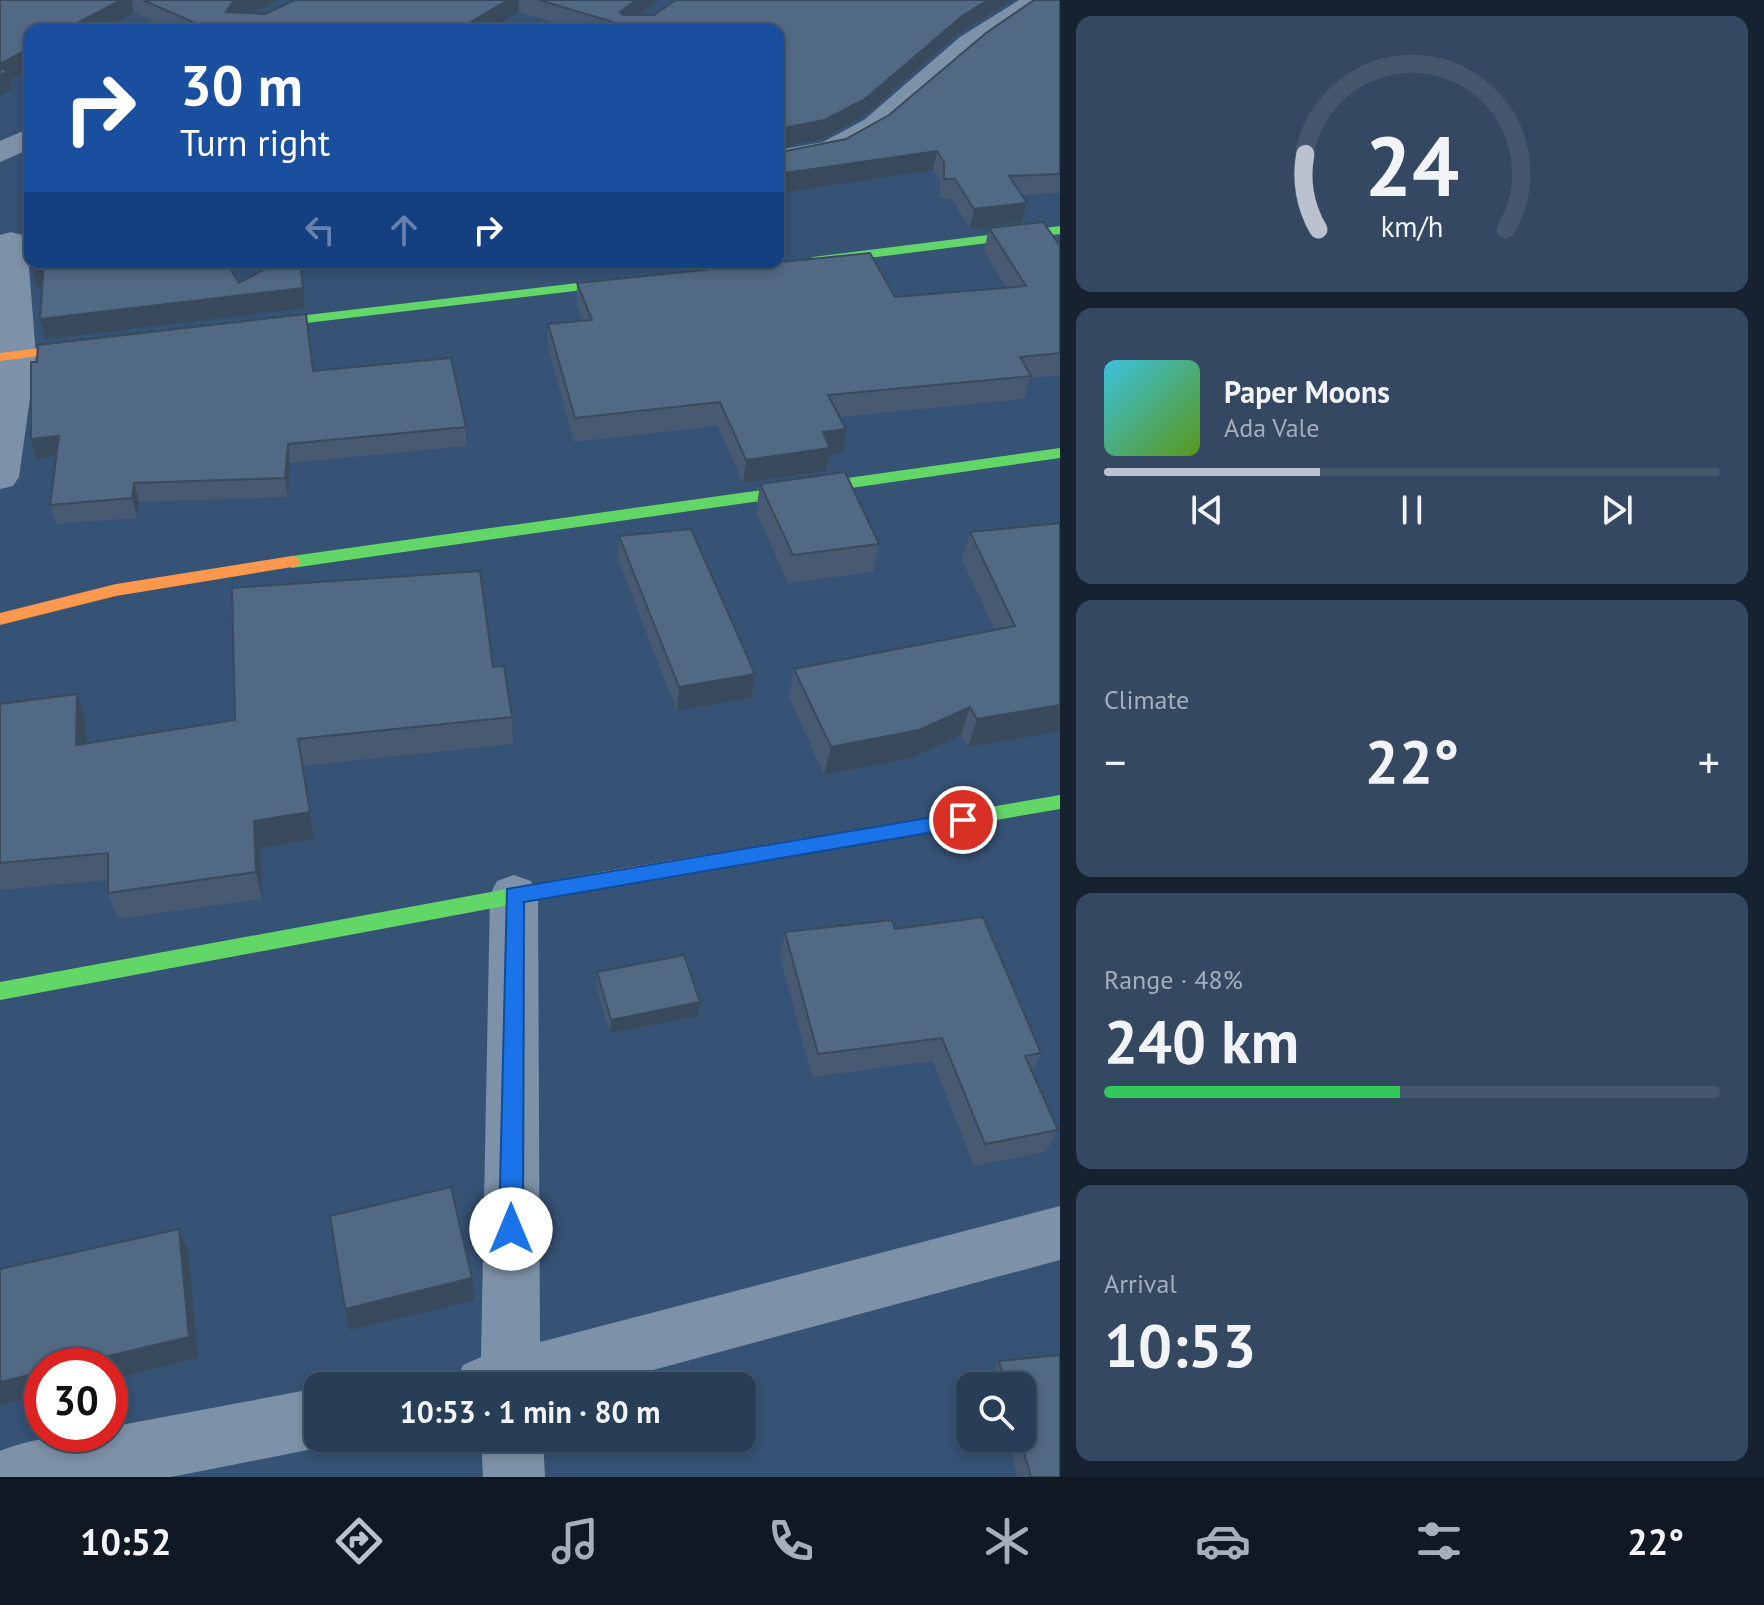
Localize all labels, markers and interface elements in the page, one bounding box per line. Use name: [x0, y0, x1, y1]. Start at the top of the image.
text: 30 m: [180, 49, 303, 121]
icon: right: [48, 56, 152, 160]
text: 24: [1365, 111, 1459, 219]
text: Turn right: [180, 119, 330, 166]
icon: left: [298, 208, 342, 252]
icon: ahead: [382, 208, 426, 252]
icon: right: [466, 208, 510, 252]
text: km/h: [1381, 208, 1443, 245]
text: Paper Moons: [1224, 372, 1390, 411]
text: Ada Vale: [1224, 411, 1319, 444]
icon: previous: [1185, 488, 1229, 532]
icon: pause: [1390, 488, 1434, 532]
icon: next: [1595, 488, 1639, 532]
text: Climate: [1104, 683, 1189, 716]
text: 22°: [1365, 722, 1459, 800]
text: −: [1104, 733, 1126, 790]
text: +: [1698, 733, 1720, 790]
pin: [929, 786, 997, 854]
icon: arrive: [941, 798, 985, 842]
text: Range · 48%: [1104, 963, 1243, 996]
text: 240 km: [1104, 1002, 1299, 1080]
position arrow: [469, 1187, 553, 1271]
text: Arrival: [1104, 1267, 1177, 1300]
text: 10:53: [1104, 1306, 1256, 1384]
speed limit sign: 30: [24, 1348, 128, 1452]
map controls: [956, 1372, 1036, 1452]
button: search: [956, 1372, 1036, 1452]
text: 10:53 · 1 min · 80 m: [400, 1392, 660, 1431]
icon: directions: [331, 1513, 387, 1569]
icon: music: [547, 1513, 603, 1569]
icon: phone: [763, 1513, 819, 1569]
icon: climate: [979, 1513, 1035, 1569]
icon: car: [1195, 1513, 1251, 1569]
icon: filters: [1411, 1513, 1467, 1569]
text: 10:52: [80, 1518, 171, 1565]
text: 22°: [1627, 1518, 1684, 1565]

